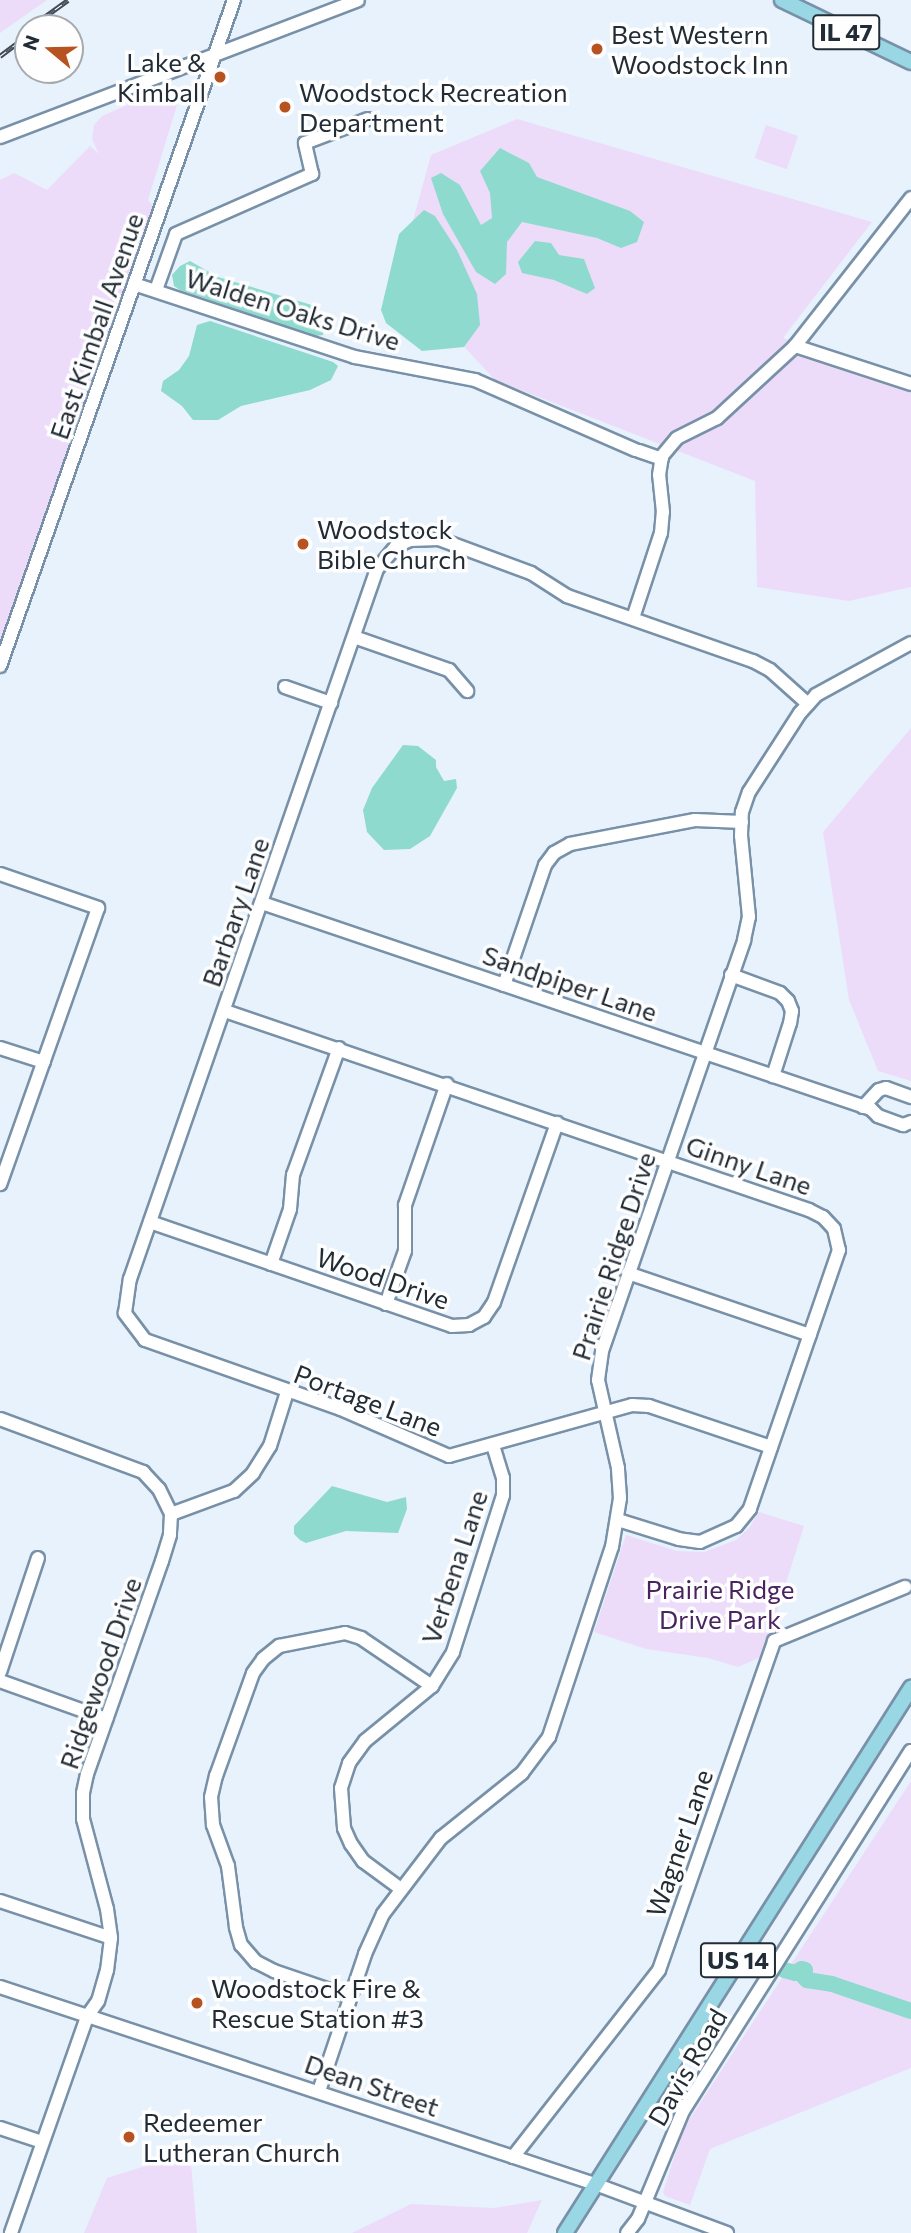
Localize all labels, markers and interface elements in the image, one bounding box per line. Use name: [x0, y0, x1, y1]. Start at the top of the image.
road number: IL 47: [811, 12, 881, 52]
north arrow: [14, 14, 84, 84]
place label: Best Western Woodstock Inn: [611, 18, 789, 80]
text: N: [17, 32, 44, 53]
marker: Best Western Woodstock Inn: [589, 41, 605, 57]
place label: Lake & Kimball: [117, 46, 206, 108]
marker: Lake & Kimball: [212, 69, 228, 85]
place label: Woodstock Recreation Department: [299, 76, 568, 138]
marker: Woodstock Recreation Department: [277, 99, 293, 115]
street label: East Kimball Avenue: [43, 209, 149, 443]
street label: Walden Oaks Drive: [182, 262, 404, 356]
place label: Woodstock Bible Church: [317, 513, 466, 574]
marker: Woodstock Bible Church: [295, 536, 311, 552]
street label: Barbary Lane: [195, 833, 275, 991]
street label: Sandpiper Lane: [479, 939, 661, 1027]
street label: Ginny Lane: [682, 1129, 816, 1201]
street label: Prairie Ridge Drive: [565, 1148, 661, 1364]
street label: Wood Drive: [312, 1241, 454, 1315]
street label: Portage Lane: [290, 1358, 446, 1442]
street label: Verbena Lane: [414, 1486, 494, 1648]
street label: Ridgewood Drive: [53, 1573, 147, 1773]
park label: Prairie Ridge Drive Park: [645, 1573, 795, 1634]
street label: Wagner Lane: [639, 1765, 719, 1921]
road number: US 14: [700, 1940, 776, 1980]
place label: Woodstock Fire & Rescue Station #3: [211, 1972, 424, 2034]
marker: Woodstock Fire & Rescue Station #3: [189, 1995, 205, 2011]
street label: Davis Road: [641, 2003, 733, 2131]
street label: Dean Street: [301, 2047, 443, 2123]
place label: Redeemer Lutheran Church: [143, 2106, 340, 2168]
marker: Redeemer Lutheran Church: [121, 2129, 137, 2145]

